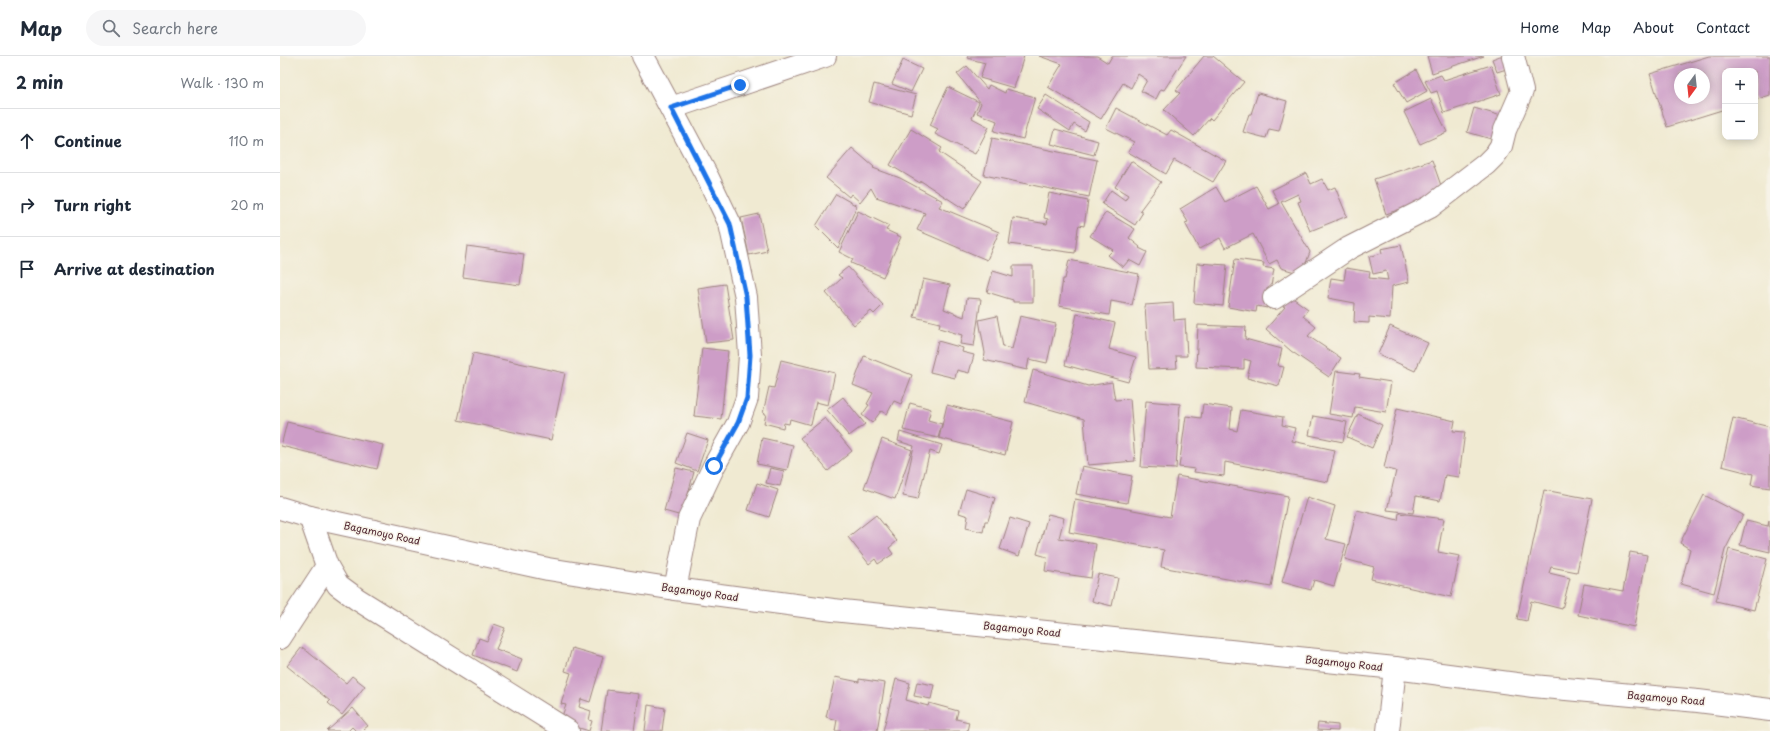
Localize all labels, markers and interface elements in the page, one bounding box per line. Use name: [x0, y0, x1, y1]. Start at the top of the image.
search box: [86, 10, 366, 46]
text: Map: [20, 14, 62, 42]
text: Search here: [132, 16, 218, 39]
icon: search: [100, 17, 122, 39]
text: Home: [1520, 17, 1559, 38]
text: Map: [1581, 17, 1611, 38]
text: About: [1633, 17, 1674, 38]
text: Contact: [1696, 17, 1750, 38]
north arrow: [1674, 68, 1710, 104]
map controls: [1722, 68, 1758, 140]
button: +: [1722, 68, 1758, 104]
text: 2 min: [16, 69, 63, 95]
text: Walk · 130 m: [181, 73, 264, 92]
route end: [731, 76, 749, 94]
button: −: [1722, 104, 1758, 140]
text: Continue: [54, 129, 122, 152]
icon: ahead: [16, 130, 38, 152]
text: 110 m: [229, 131, 264, 150]
text: Turn right: [54, 193, 131, 216]
icon: right: [16, 194, 38, 216]
text: 20 m: [230, 195, 264, 214]
text: Arrive at destination: [54, 257, 215, 280]
icon: arrive: [16, 258, 38, 280]
route start: [705, 457, 723, 475]
street label: Bagamoyo Road: [342, 517, 422, 549]
street label: Bagamoyo Road: [660, 579, 740, 605]
street label: Bagamoyo Road: [982, 617, 1062, 641]
street label: Bagamoyo Road: [1304, 651, 1384, 675]
street label: Bagamoyo Road: [1626, 687, 1706, 709]

